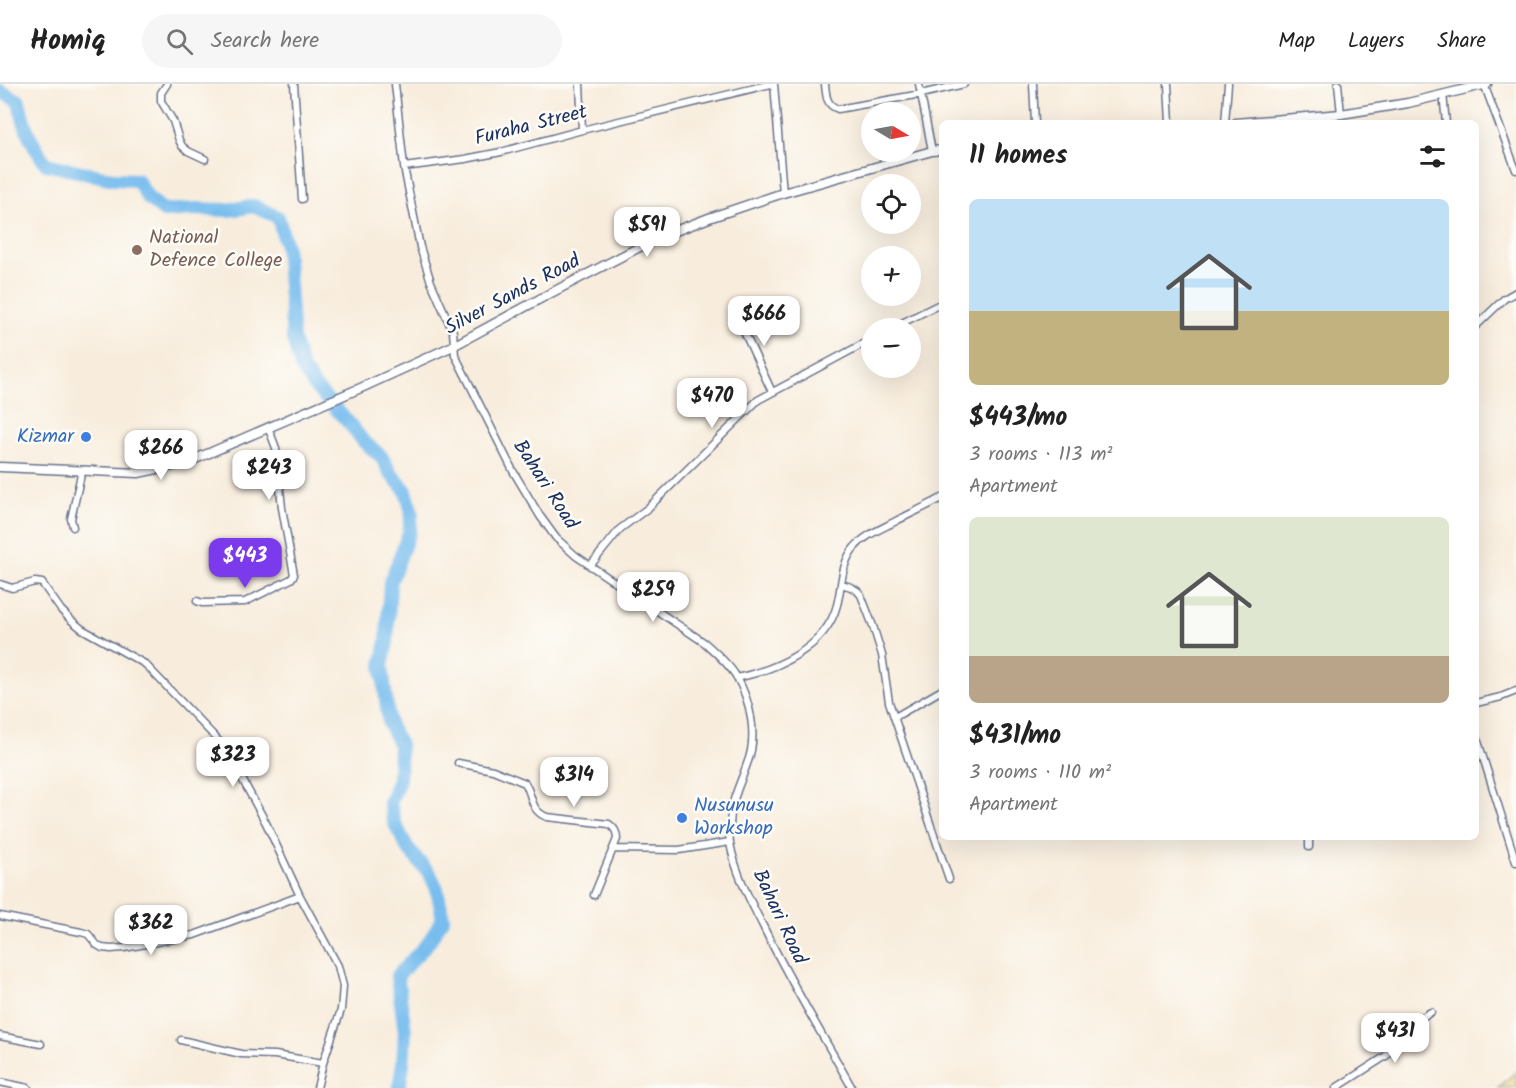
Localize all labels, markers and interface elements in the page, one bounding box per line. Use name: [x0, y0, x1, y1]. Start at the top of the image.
search box: [142, 14, 562, 68]
text: Homiq: [30, 19, 106, 64]
text: Search here: [211, 24, 319, 59]
icon: search: [163, 25, 196, 58]
text: Map: [1278, 25, 1315, 58]
text: Layers: [1348, 25, 1404, 58]
text: Share: [1437, 25, 1486, 58]
street label: Furaha Street: [471, 97, 591, 155]
north arrow: [861, 102, 921, 162]
map controls: [861, 102, 921, 378]
text: 11 homes: [969, 135, 1067, 177]
icon: filters: [1416, 140, 1449, 173]
button: locate: [861, 174, 921, 234]
pin: $591: [611, 207, 683, 258]
text: $591: [628, 210, 666, 242]
place label: National Defence College: [149, 222, 282, 277]
icon: home: [1155, 238, 1263, 346]
marker: National Defence College: [130, 243, 144, 257]
street label: Silver Sands Road: [439, 245, 587, 344]
button: +: [861, 246, 921, 306]
pin: $666: [728, 296, 800, 347]
text: $666: [742, 299, 786, 331]
button: −: [861, 318, 921, 378]
pin: $470: [676, 378, 748, 429]
text: $470: [691, 381, 733, 413]
text: $443/mo: [969, 397, 1067, 439]
place label: Kizmar: [17, 421, 75, 453]
marker: Kizmar: [79, 430, 93, 444]
pin: $266: [125, 430, 197, 481]
text: $266: [138, 433, 184, 465]
street label: Bahari Road: [504, 434, 587, 537]
text: 3 rooms · 113 m²: [969, 439, 1112, 471]
pin: $243: [233, 450, 305, 501]
text: $243: [246, 453, 292, 485]
text: Apartment: [969, 471, 1058, 503]
pin: $443: [209, 538, 281, 589]
text: $443: [223, 541, 267, 573]
icon: home: [1155, 556, 1263, 664]
pin: $259: [617, 572, 689, 623]
text: $259: [631, 575, 675, 607]
text: $431/mo: [969, 715, 1061, 757]
pin: $323: [197, 737, 269, 788]
text: $323: [210, 740, 256, 772]
pin: $314: [538, 757, 610, 808]
text: 3 rooms · 110 m²: [969, 757, 1111, 789]
text: $314: [554, 760, 594, 792]
text: Apartment: [969, 789, 1058, 821]
place label: Nusunusu Workshop: [694, 790, 774, 845]
marker: Nusunusu Workshop: [675, 811, 689, 825]
street label: Bahari Road: [743, 864, 815, 971]
pin: $362: [115, 905, 187, 956]
text: $362: [128, 908, 174, 940]
pin: $431: [1359, 1013, 1431, 1064]
text: $431: [1375, 1016, 1415, 1048]

